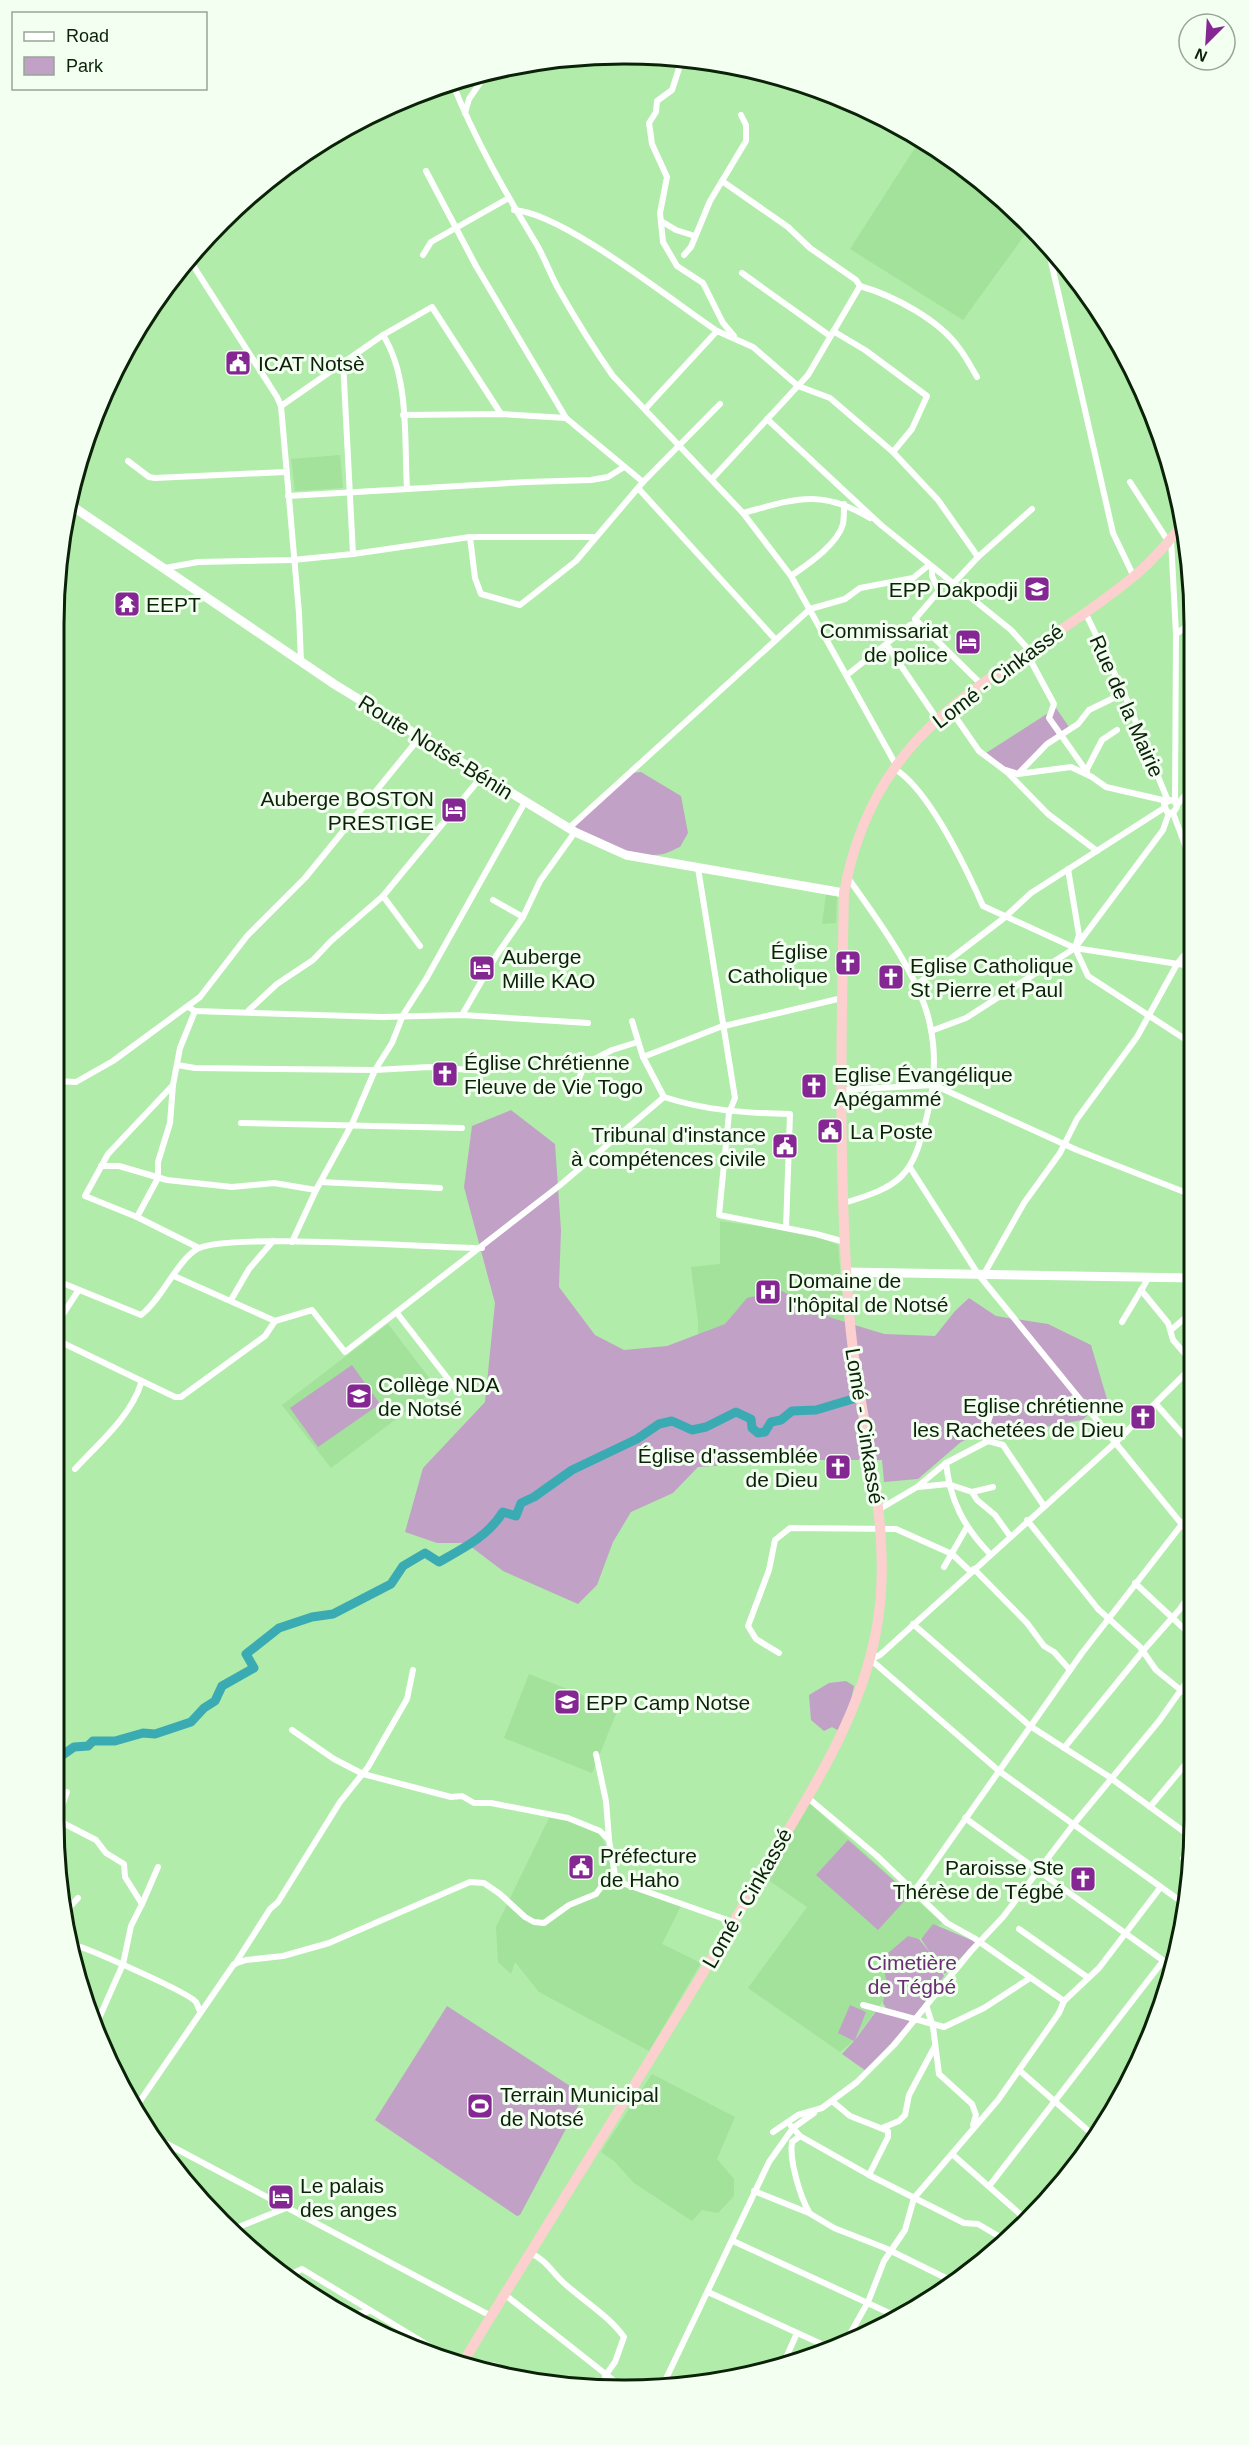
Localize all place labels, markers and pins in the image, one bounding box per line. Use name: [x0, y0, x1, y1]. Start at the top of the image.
public building icon: ICAT Notsè: [223, 348, 253, 378]
place label: ICAT Notsè: [258, 352, 365, 375]
school or university icon: EPP Dakpodji: [1022, 574, 1052, 604]
place label: EPP Dakpodji: [889, 578, 1018, 601]
temple icon: EEPT: [112, 589, 142, 619]
place label: EEPT: [146, 593, 201, 616]
place label: Commissariat de police: [820, 619, 948, 666]
hotel icon: Commissariat de police: [953, 627, 983, 657]
place label: Auberge BOSTON PRESTIGE: [260, 787, 434, 834]
hotel icon: Auberge BOSTON PRESTIGE: [439, 795, 469, 825]
place label: Église Catholique: [728, 940, 828, 987]
place label: Auberge Mille KAO: [502, 945, 595, 992]
church icon: Église Catholique: [833, 948, 863, 978]
hotel icon: Auberge Mille KAO: [467, 953, 497, 983]
place label: Eglise Catholique St Pierre et Paul: [910, 954, 1073, 1001]
church icon: Eglise Catholique St Pierre et Paul: [876, 962, 906, 992]
place label: Église Chrétienne Fleuve de Vie Togo: [464, 1051, 643, 1098]
church icon: Église Chrétienne Fleuve de Vie Togo: [430, 1059, 460, 1089]
place label: Eglise Évangélique Apégammé: [834, 1063, 1013, 1110]
church icon: Eglise Évangélique Apégammé: [799, 1071, 829, 1101]
public building icon: La Poste: [815, 1116, 845, 1146]
place label: La Poste: [850, 1120, 933, 1143]
place label: Tribunal d'instance à compétences civile: [571, 1123, 766, 1170]
public building icon: Tribunal d'instance à compétences civile: [770, 1131, 800, 1161]
place label: Domaine de l'hôpital de Notsé: [788, 1269, 948, 1316]
hospital icon: Domaine de l'hôpital de Notsé: [753, 1277, 783, 1307]
place label: Collège NDA de Notsé: [378, 1373, 499, 1420]
school or university icon: Collège NDA de Notsé: [344, 1381, 374, 1411]
place label: Eglise chrétienne les Rachetées de Dieu: [913, 1394, 1124, 1441]
church icon: Eglise chrétienne les Rachetées de Dieu: [1128, 1402, 1158, 1432]
place label: Église d'assemblée de Dieu: [638, 1444, 818, 1491]
church icon: Église d'assemblée de Dieu: [823, 1452, 853, 1482]
school or university icon: EPP Camp Notse: [552, 1687, 582, 1717]
place label: EPP Camp Notse: [586, 1691, 750, 1714]
place label: Préfecture de Haho: [600, 1844, 697, 1891]
public building icon: Préfecture de Haho: [566, 1852, 596, 1882]
place label: Paroisse Ste Thérèse de Tégbé: [893, 1856, 1064, 1903]
church icon: Paroisse Ste Thérèse de Tégbé: [1068, 1864, 1098, 1894]
place label: Terrain Municipal de Notsé: [500, 2083, 659, 2130]
sports icon: Terrain Municipal de Notsé: [465, 2091, 495, 2121]
place label: Le palais des anges: [300, 2174, 397, 2221]
hotel icon: Le palais des anges: [266, 2182, 296, 2212]

